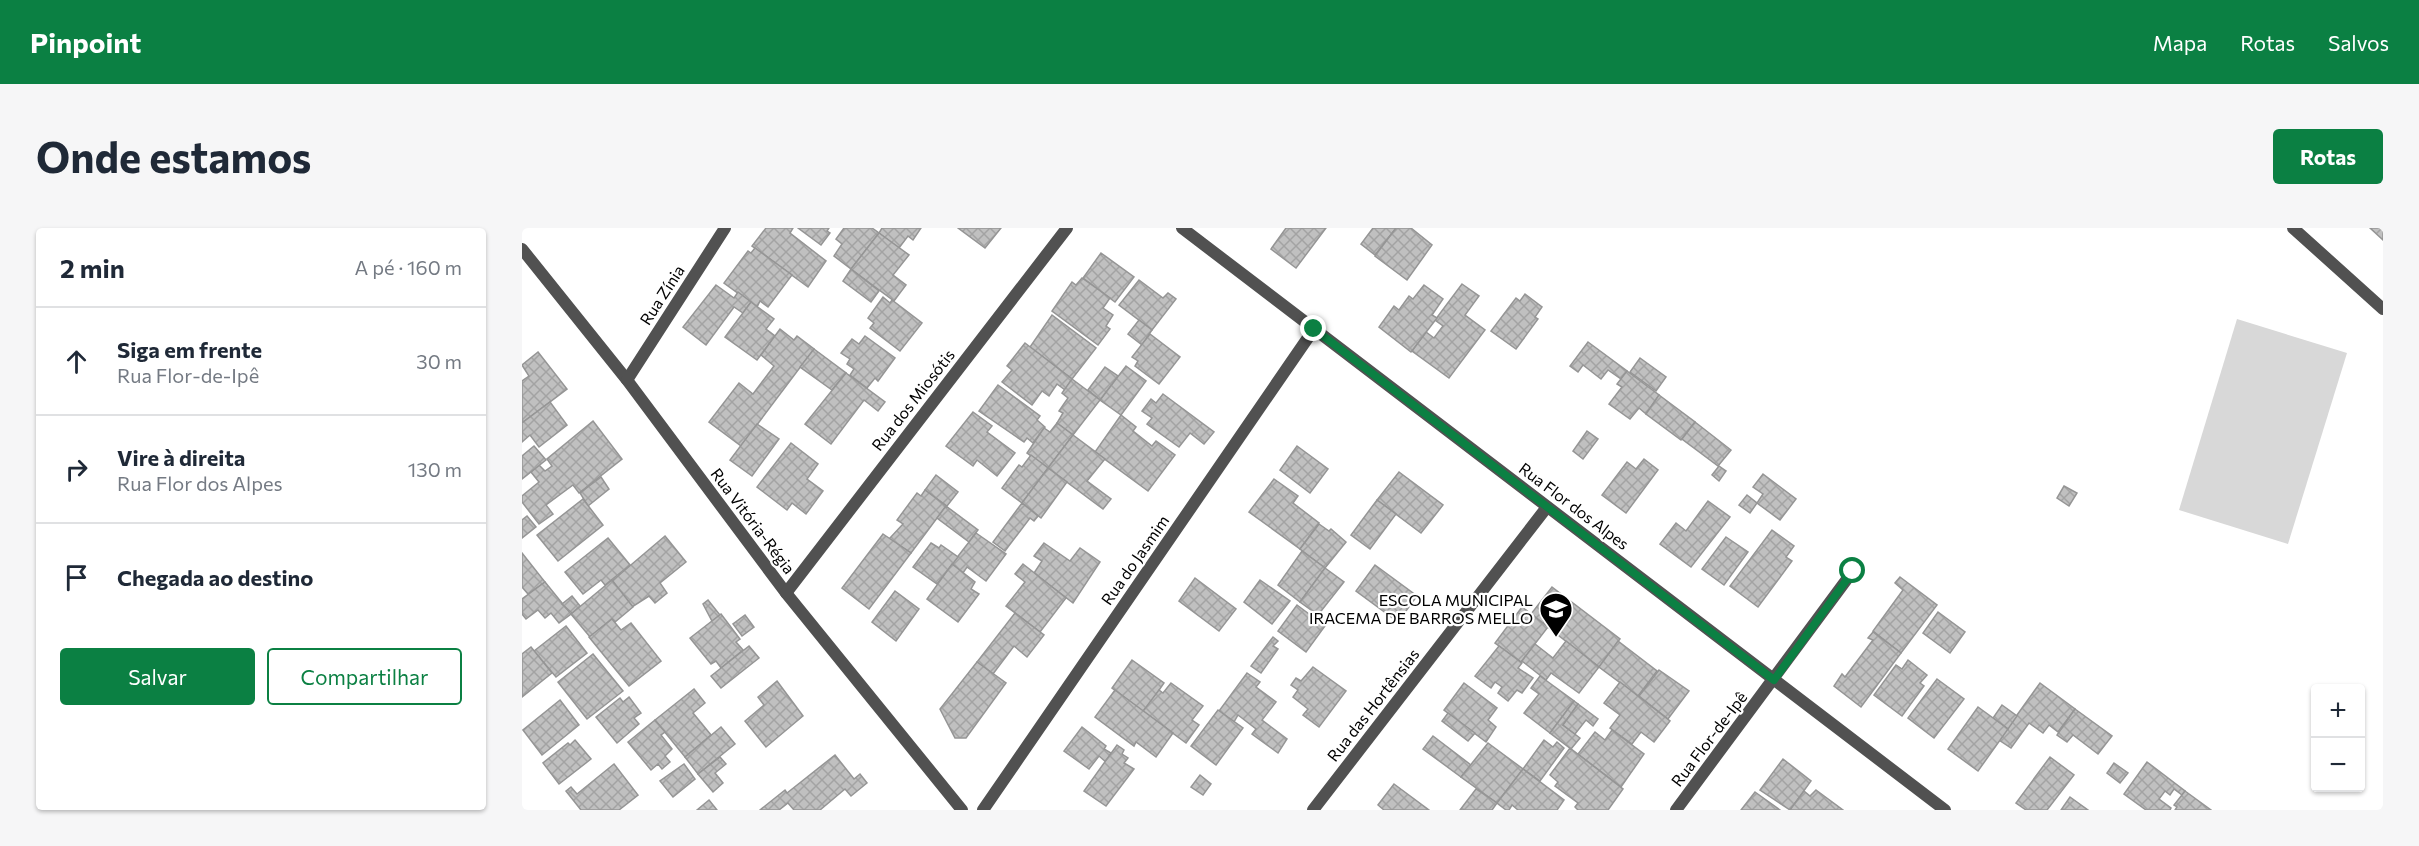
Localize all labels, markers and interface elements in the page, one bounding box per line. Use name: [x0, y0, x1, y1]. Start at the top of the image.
text: Pinpoint: [30, 25, 141, 59]
text: Mapa: [2153, 30, 2207, 55]
text: Rotas: [2240, 30, 2295, 55]
text: Salvos: [2328, 30, 2389, 55]
button: Rotas: [2273, 129, 2383, 184]
text: Onde estamos: [36, 130, 311, 182]
text: 2 min: [60, 252, 125, 283]
text: A pé · 160 m: [355, 255, 462, 279]
street label: Rua Zínia: [635, 261, 688, 328]
route end: [1300, 315, 1326, 341]
text: Siga em frente: [117, 336, 262, 363]
icon: ahead: [60, 345, 93, 378]
street label: Rua dos Miosótis: [867, 345, 958, 454]
text: 30 m: [416, 349, 462, 373]
text: Rua Flor-de-Ipê: [117, 363, 259, 387]
text: Vire à direita: [117, 444, 245, 471]
icon: right: [60, 453, 93, 486]
text: 130 m: [408, 457, 462, 481]
street label: Rua Flor dos Alpes: [1516, 458, 1633, 553]
street label: Rua Vitória-Régia: [707, 464, 799, 577]
text: Rua Flor dos Alpes: [117, 471, 283, 495]
street label: Rua do Jasmim: [1097, 511, 1173, 608]
route start: [1839, 557, 1865, 583]
icon: arrive: [60, 561, 93, 594]
text: Chegada ao destino: [117, 564, 313, 591]
place label: ESCOLA MUNICIPAL IRACEMA DE BARROS MELLO: [1309, 590, 1533, 627]
school or university icon: ESCOLA MUNICIPAL IRACEMA DE BARROS MELLO: [1538, 591, 1574, 638]
street label: Rua das Hortênsias: [1323, 644, 1423, 765]
button: Salvar: [60, 648, 255, 705]
button: Compartilhar: [267, 648, 462, 705]
map controls: [2311, 684, 2365, 792]
button: +: [2311, 684, 2365, 738]
street label: Rua Flor-de-Ipê: [1667, 688, 1750, 790]
button: −: [2311, 738, 2365, 792]

